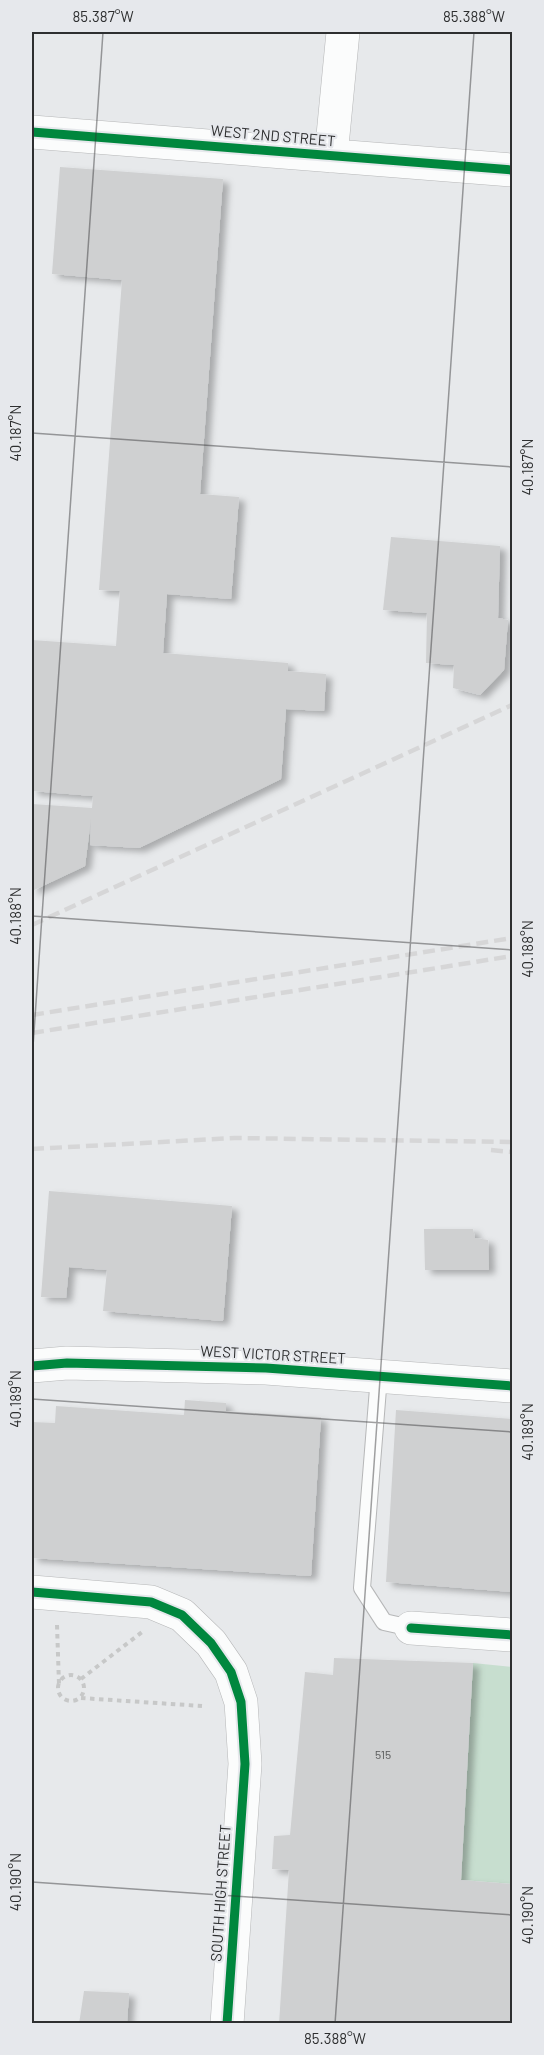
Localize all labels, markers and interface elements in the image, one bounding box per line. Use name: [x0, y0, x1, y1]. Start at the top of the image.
text: 85.387°W: [72, 7, 134, 25]
text: 85.388°W: [443, 7, 505, 25]
street label: WEST 2ND STREET: [210, 121, 336, 149]
text: 40.187°N: [6, 405, 24, 461]
text: 40.187°N: [518, 439, 536, 495]
text: 40.188°N: [6, 887, 24, 945]
text: 40.188°N: [518, 920, 536, 978]
street label: WEST VICTOR STREET: [200, 1341, 346, 1367]
text: 40.189°N: [6, 1370, 24, 1428]
text: 40.189°N: [518, 1403, 536, 1461]
house number: 515: [375, 1747, 391, 1761]
street label: SOUTH HIGH STREET: [206, 1824, 234, 1962]
text: 40.190°N: [6, 1853, 24, 1911]
text: 40.190°N: [518, 1886, 536, 1944]
text: 85.388°W: [304, 2029, 366, 2047]

